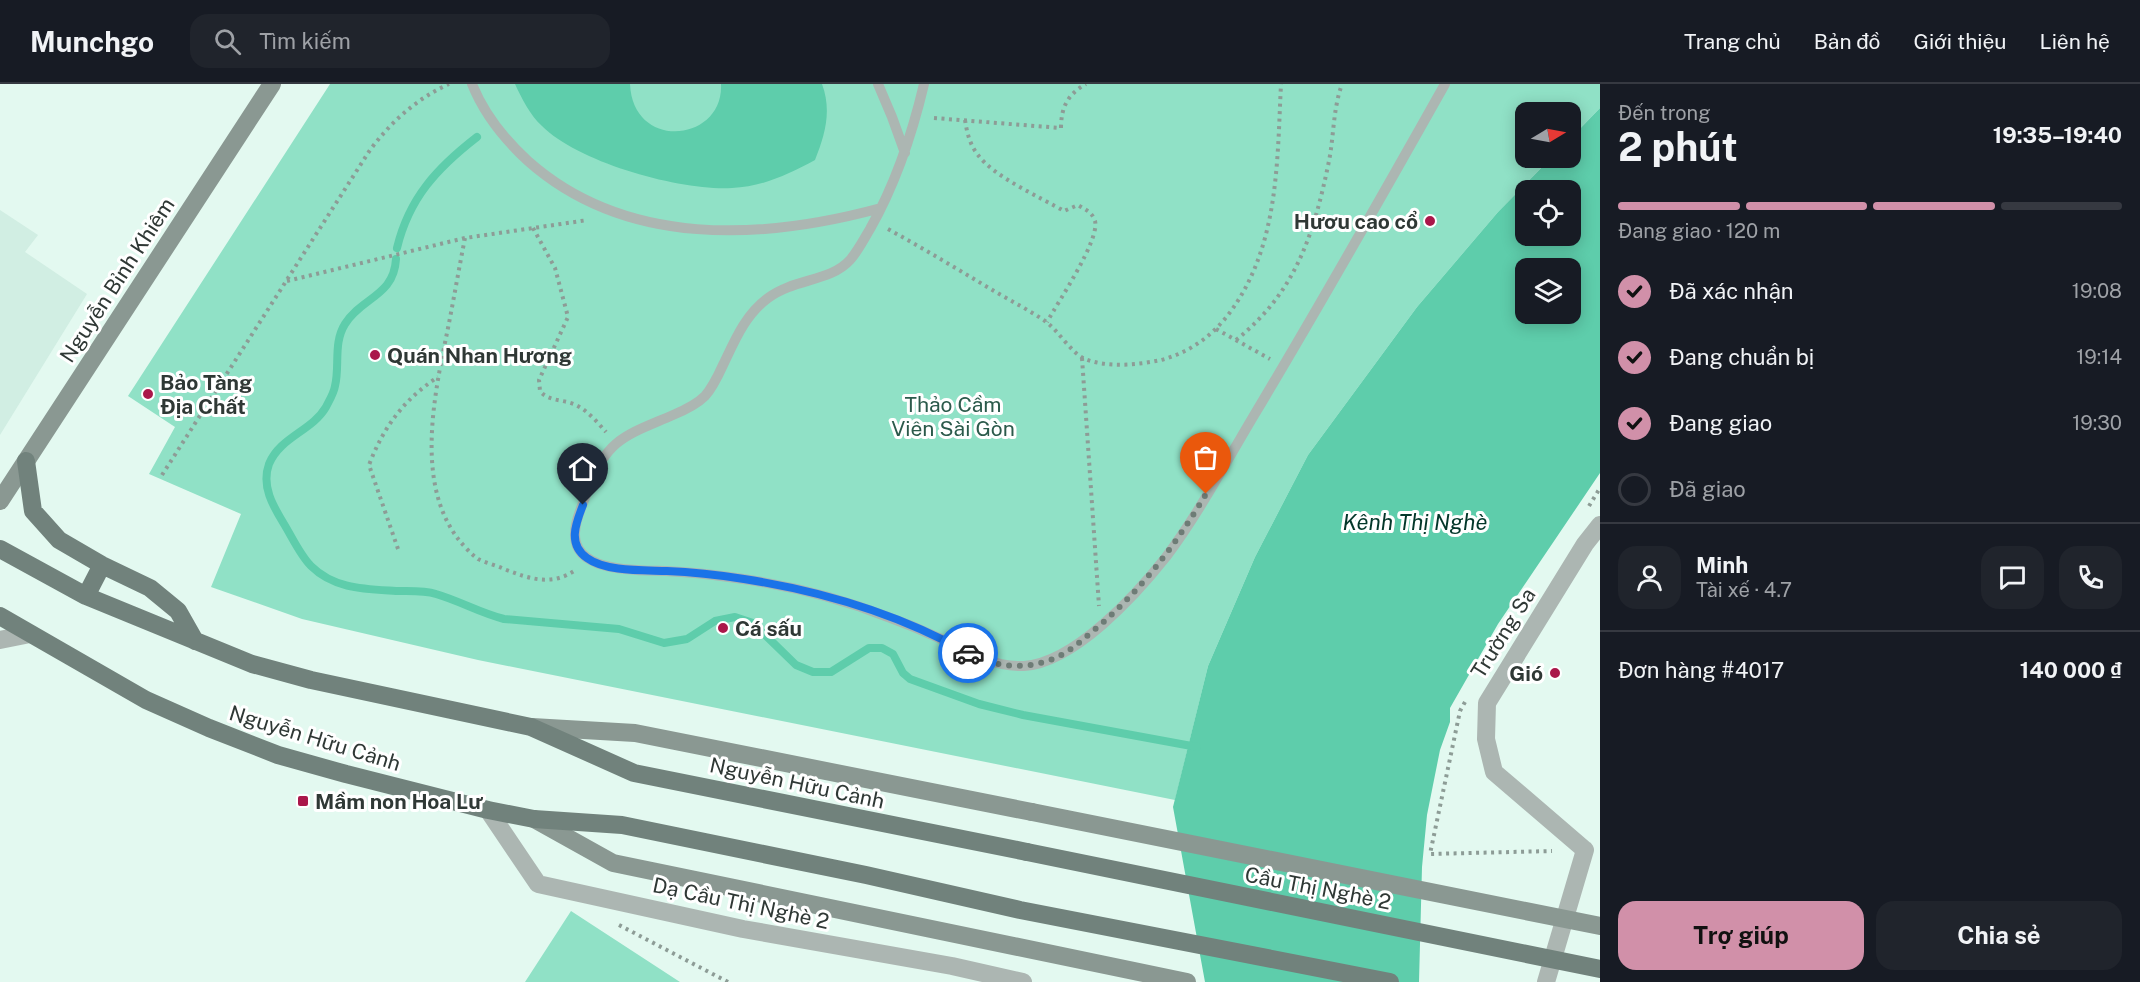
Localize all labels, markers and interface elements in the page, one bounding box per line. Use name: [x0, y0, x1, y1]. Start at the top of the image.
search box: [190, 14, 610, 68]
text: Munchgo: [30, 25, 154, 58]
icon: search: [211, 25, 244, 58]
text: Tìm kiếm: [259, 28, 351, 54]
text: Trang chủ: [1684, 29, 1781, 54]
text: Bản đồ: [1814, 29, 1881, 54]
text: Giới thiệu: [1914, 29, 2007, 54]
text: Liên hệ: [2040, 29, 2110, 54]
text: Đến trong: [1618, 101, 1711, 125]
north arrow: [1515, 102, 1581, 168]
map controls: [1515, 102, 1581, 324]
text: 19:35–19:40: [1993, 122, 2122, 148]
text: 2 phút: [1618, 124, 1738, 170]
button: locate: [1515, 180, 1581, 246]
street label: Nguyễn Bỉnh Khiêm: [54, 193, 180, 367]
place label: Hươu cao cổ: [1294, 209, 1418, 234]
marker: Hươu cao cổ: [1423, 214, 1437, 228]
text: Đang giao · 120 m: [1618, 219, 1780, 243]
button: layers: [1515, 258, 1581, 324]
icon: check: [1618, 275, 1651, 308]
text: Đã xác nhận: [1669, 278, 1794, 304]
text: 19:08: [2072, 279, 2122, 303]
icon: check: [1618, 341, 1651, 374]
place label: Quán Nhan Hương: [387, 343, 572, 368]
text: Đang chuẩn bị: [1669, 344, 1814, 370]
text: 19:14: [2076, 345, 2122, 369]
marker: Quán Nhan Hương: [368, 348, 382, 362]
place label: Bảo Tàng Địa Chất: [160, 370, 252, 419]
marker: Bảo Tàng Địa Chất: [141, 387, 155, 401]
park label: Thảo Cầm Viên Sài Gòn: [891, 392, 1015, 441]
icon: check: [1618, 407, 1651, 440]
text: Đang giao: [1669, 410, 1772, 436]
text: 19:30: [2072, 411, 2122, 435]
pin: [1180, 432, 1231, 494]
icon: bag: [1189, 441, 1222, 474]
pin: [557, 443, 608, 505]
icon: home: [566, 452, 599, 485]
text: Đã giao: [1669, 476, 1746, 502]
water label: Kênh Thị Nghè: [1343, 509, 1487, 535]
button: person: [1618, 546, 1681, 609]
button: chat: [1981, 546, 2044, 609]
button: phone: [2059, 546, 2122, 609]
text: Minh: [1696, 552, 1748, 578]
text: Tài xế · 4.7: [1696, 578, 1792, 602]
street label: Trường Sa: [1465, 583, 1541, 683]
place label: Cá sấu: [735, 616, 802, 641]
marker: Cá sấu: [716, 621, 730, 635]
courier: [938, 623, 998, 683]
icon: car: [952, 637, 985, 670]
text: Đơn hàng #4017: [1618, 657, 1784, 683]
text: 140 000 ₫: [2020, 657, 2122, 683]
place label: Gió: [1509, 661, 1543, 686]
marker: Gió: [1548, 666, 1562, 680]
street label: Nguyễn Hữu Cảnh: [226, 700, 404, 776]
street label: Nguyễn Hữu Cảnh: [707, 752, 887, 814]
place label: Mầm non Hoa Lư: [315, 789, 483, 814]
marker: Mầm non Hoa Lư: [296, 794, 310, 808]
street label: Cầu Thị Nghè 2: [1243, 862, 1393, 914]
street label: Dạ Cầu Thị Nghè 2: [651, 872, 831, 934]
button: Trợ giúp: [1618, 901, 1864, 970]
button: Chia sẻ: [1876, 901, 2122, 970]

